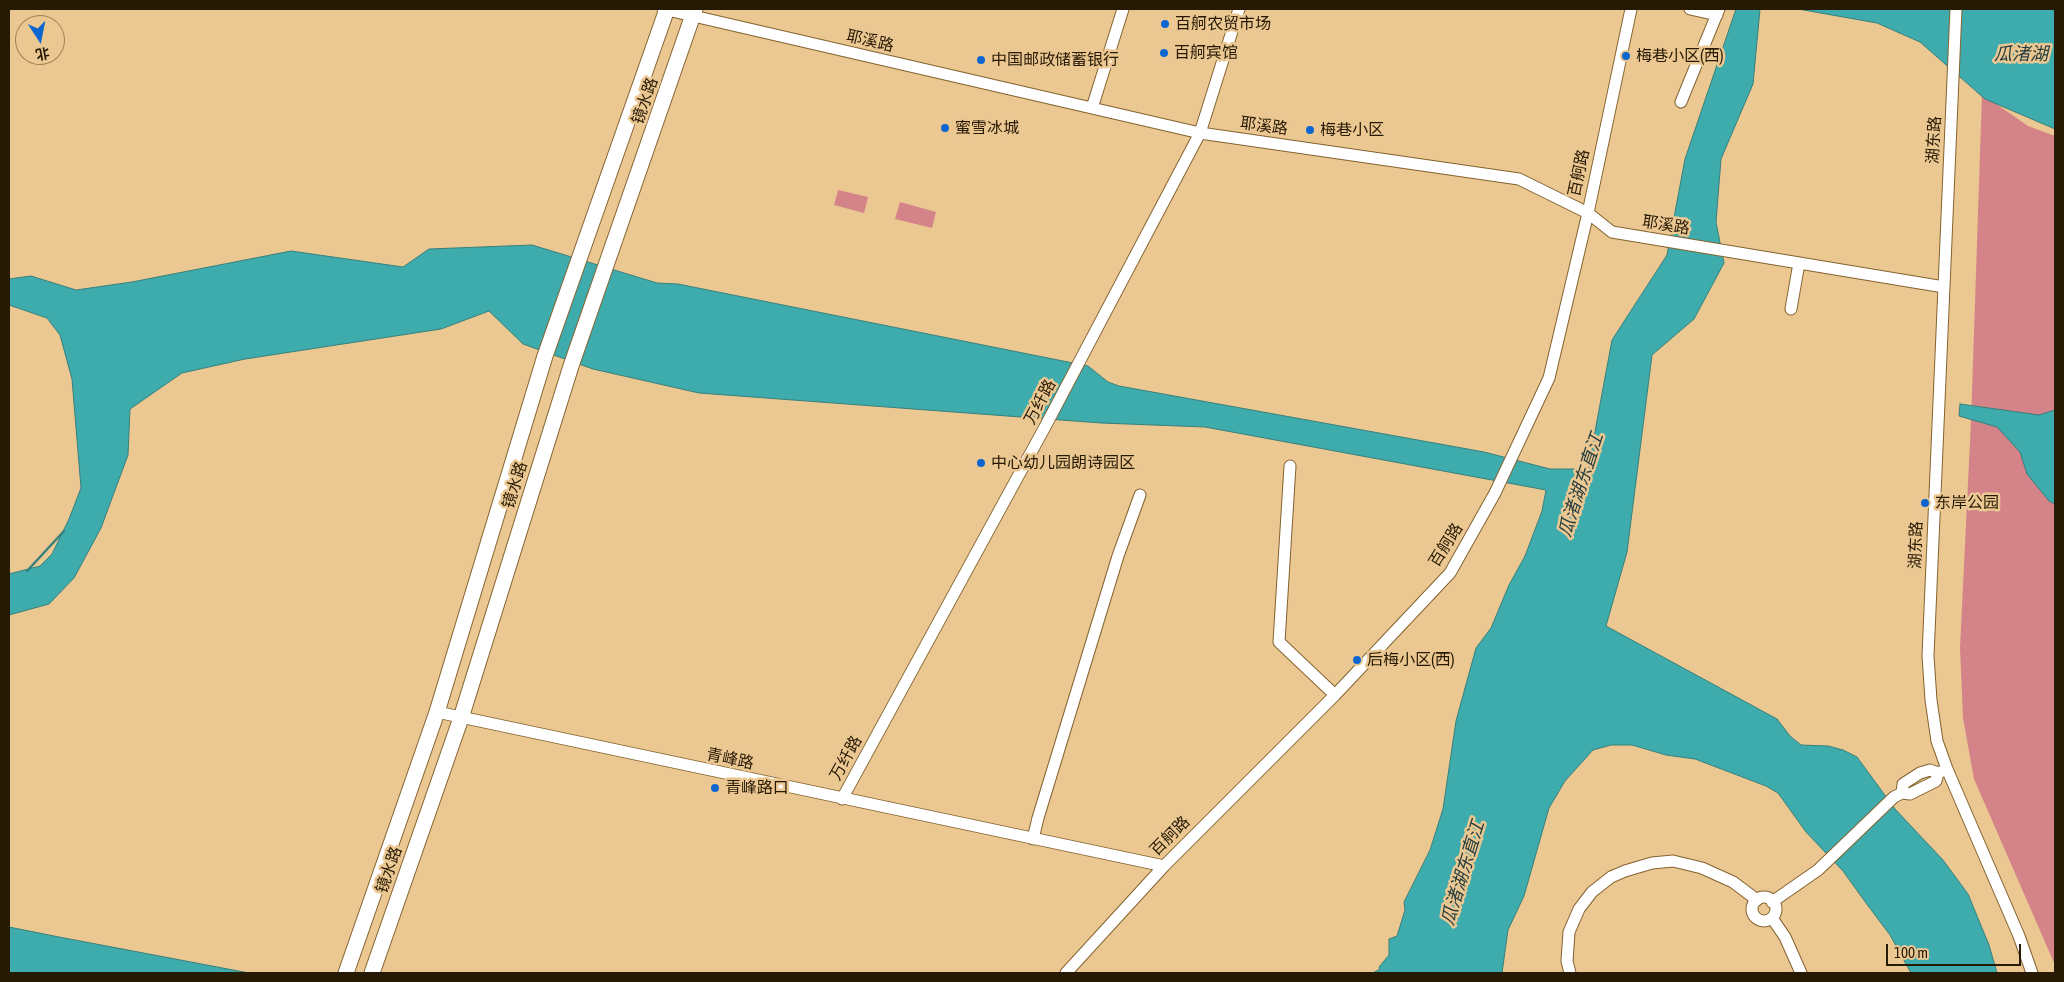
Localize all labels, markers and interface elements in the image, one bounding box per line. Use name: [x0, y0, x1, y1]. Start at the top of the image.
place label: 百舸农贸市场: [1175, 14, 1271, 34]
north arrow: [15, 15, 65, 65]
marker: 百舸农贸市场: [1159, 18, 1171, 30]
street label: 耶溪路: [844, 26, 896, 56]
place label: 百舸宾馆: [1174, 43, 1238, 63]
water label: 瓜渚湖: [1994, 43, 2048, 65]
text: 北: [34, 45, 51, 63]
place label: 梅巷小区(西): [1636, 46, 1724, 66]
marker: 百舸宾馆: [1158, 47, 1170, 59]
place label: 中国邮政储蓄银行: [991, 50, 1119, 70]
marker: 梅巷小区(西): [1620, 50, 1632, 62]
marker: 中国邮政储蓄银行: [975, 54, 987, 66]
street label: 镜水路: [628, 75, 662, 127]
street label: 耶溪路: [1239, 113, 1289, 139]
street label: 湖东路: [1923, 116, 1945, 164]
place label: 蜜雪冰城: [955, 118, 1019, 138]
place label: 梅巷小区: [1320, 120, 1384, 140]
marker: 蜜雪冰城: [939, 122, 951, 134]
marker: 梅巷小区: [1304, 124, 1316, 136]
street label: 百舸路: [1565, 148, 1593, 198]
street label: 耶溪路: [1641, 212, 1691, 238]
street label: 万纤路: [1020, 376, 1060, 428]
water label: 瓜渚湖东直江: [1554, 430, 1608, 540]
place label: 中心幼儿园朗诗园区: [991, 453, 1135, 473]
marker: 中心幼儿园朗诗园区: [975, 457, 987, 469]
street label: 镜水路: [499, 459, 531, 511]
place label: 东岸公园: [1935, 493, 1999, 513]
marker: 东岸公园: [1919, 497, 1931, 509]
street label: 百舸路: [1425, 520, 1467, 570]
street label: 湖东路: [1906, 521, 1926, 569]
place label: 后梅小区(西): [1367, 650, 1455, 670]
marker: 后梅小区(西): [1351, 654, 1363, 666]
street label: 万纤路: [826, 732, 866, 784]
street label: 青峰路: [705, 745, 755, 773]
place label: 青峰路口: [725, 778, 789, 798]
marker: 青峰路口: [709, 782, 721, 794]
street label: 百舸路: [1146, 812, 1194, 860]
water label: 瓜渚湖东直江: [1437, 818, 1489, 928]
street label: 镜水路: [372, 844, 406, 896]
scale bar: [1889, 934, 2024, 966]
text: 100 m: [1894, 944, 1928, 961]

